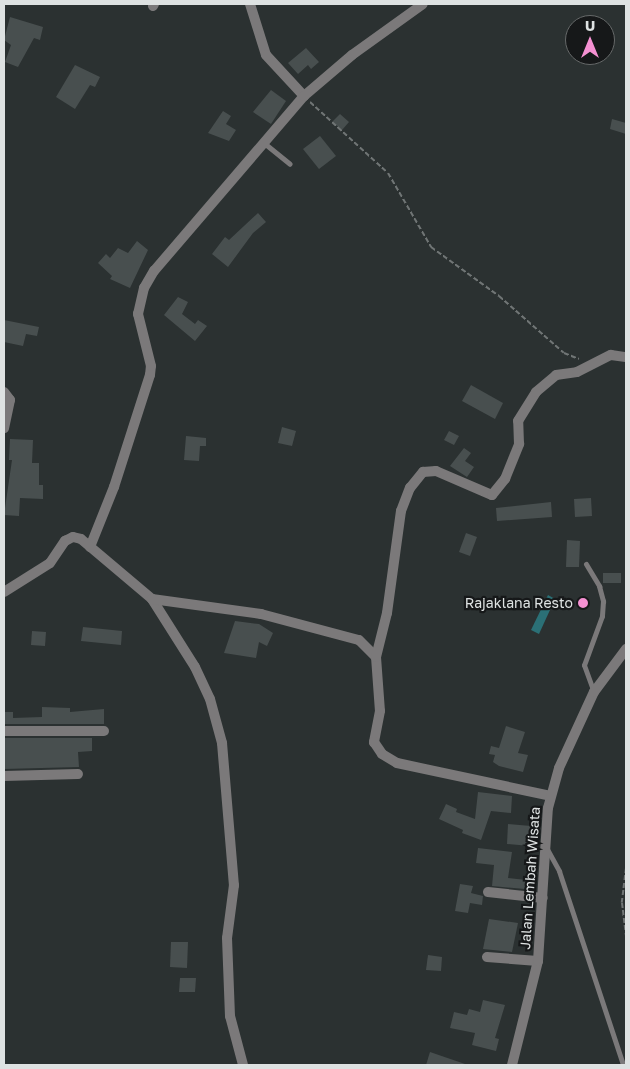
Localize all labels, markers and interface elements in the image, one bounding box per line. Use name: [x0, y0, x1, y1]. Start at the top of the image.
north arrow: [565, 15, 615, 65]
text: U: [585, 17, 595, 34]
place label: Rajaklana Resto: [465, 595, 573, 611]
marker: Rajaklana Resto: [577, 597, 589, 609]
street label: Jalan Lembah Wisata: [517, 806, 543, 950]

